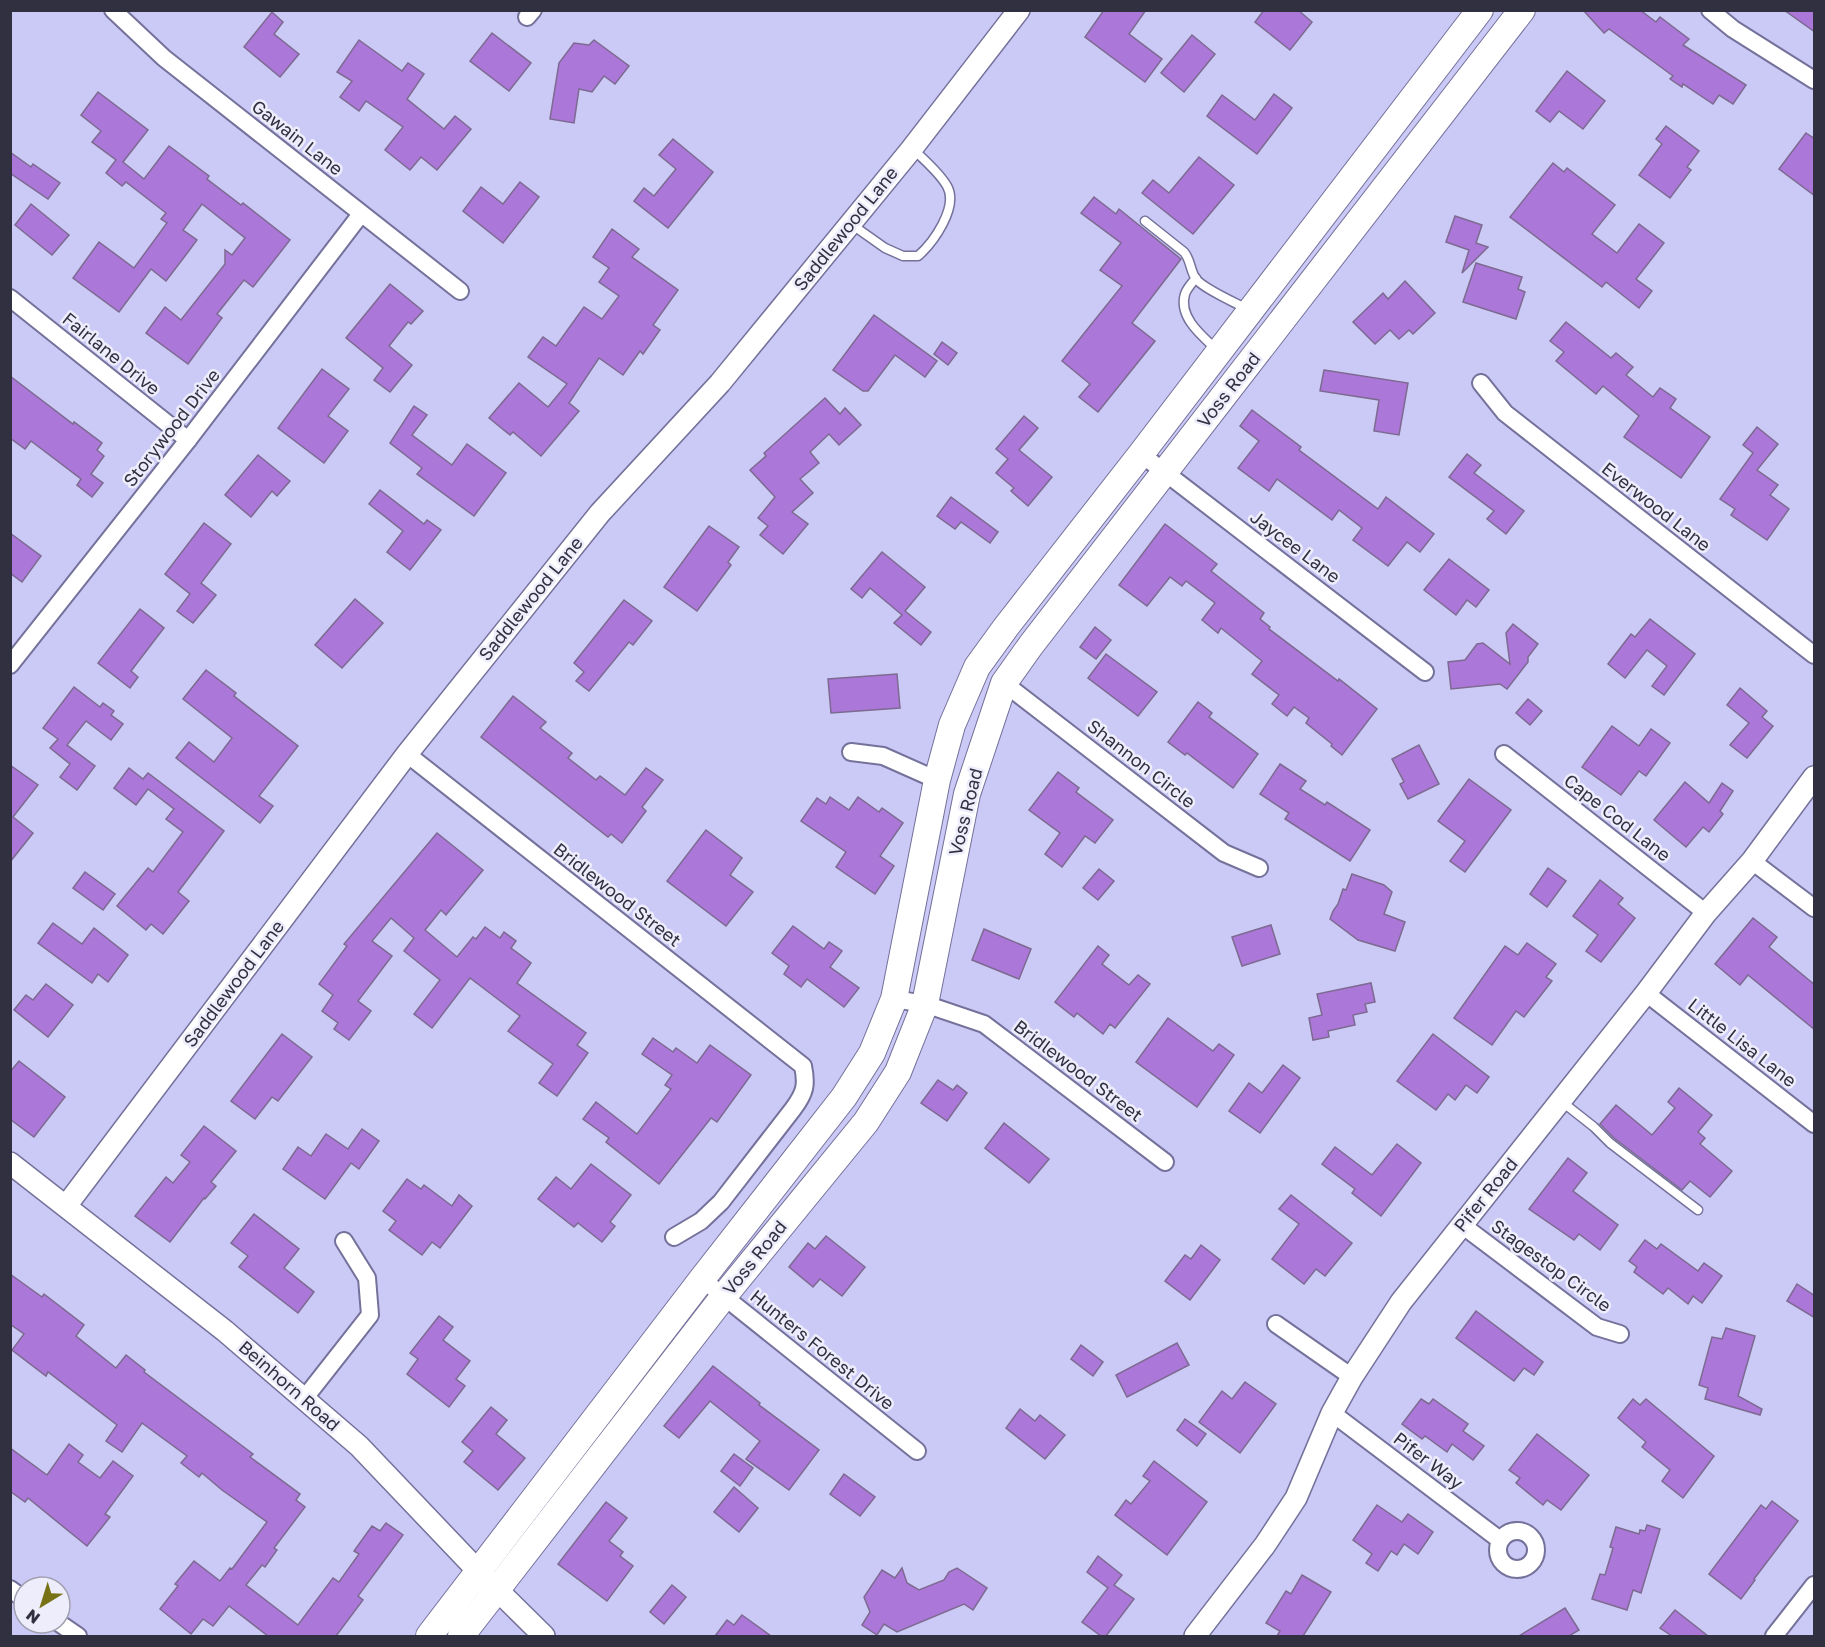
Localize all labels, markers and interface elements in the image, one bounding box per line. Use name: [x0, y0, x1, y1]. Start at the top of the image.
street label: Gawain Lane: [248, 95, 348, 180]
street label: Saddlewood Lane: [788, 162, 902, 295]
street label: Fairlane Drive: [58, 307, 165, 399]
street label: Voss Road: [1192, 347, 1264, 431]
street label: Storywood Drive: [118, 364, 224, 491]
street label: Everwood Lane: [1598, 457, 1715, 556]
street label: Jaycee Lane: [1246, 505, 1345, 587]
street label: Saddlewood Lane: [473, 532, 587, 665]
street label: Shannon Circle: [1083, 714, 1200, 812]
street label: Voss Road: [944, 766, 987, 858]
street label: Cape Cod Lane: [1560, 769, 1675, 866]
street label: Bridlewood Street: [550, 838, 686, 951]
street label: Saddlewood Lane: [178, 916, 288, 1051]
street label: Little Lisa Lane: [1684, 993, 1801, 1091]
street label: Bridlewood Street: [1010, 1015, 1147, 1126]
street label: Pifer Road: [1449, 1153, 1522, 1236]
street label: Stagestop Circle: [1487, 1214, 1616, 1316]
street label: Voss Road: [718, 1216, 791, 1299]
street label: Hunters Forest Drive: [746, 1284, 899, 1414]
street label: Beinhorn Road: [235, 1335, 345, 1435]
street label: Pifer Way: [1389, 1427, 1468, 1493]
north arrow: [12, 1575, 72, 1635]
text: N: [22, 1605, 44, 1628]

